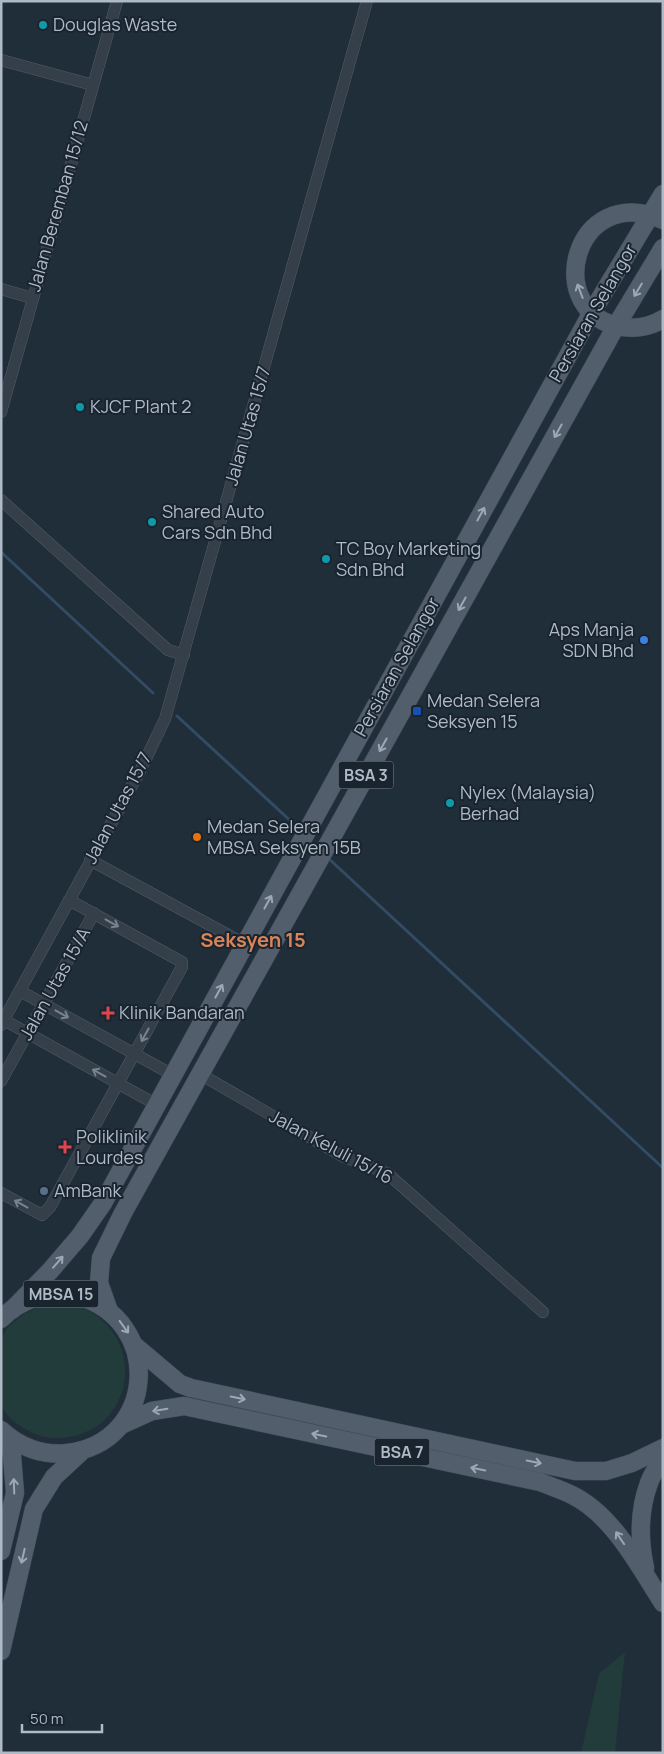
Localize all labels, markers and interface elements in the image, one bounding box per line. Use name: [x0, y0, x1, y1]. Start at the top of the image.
place label: Douglas Waste: [53, 12, 177, 36]
marker: Douglas Waste: [37, 19, 49, 31]
street label: Jalan Beremban 15/12: [21, 117, 93, 294]
street label: Persiaran Selangor: [543, 239, 642, 386]
one-way arrow: [632, 282, 642, 296]
one-way arrow: [575, 284, 584, 300]
street label: Jalan Utas 15/7: [219, 363, 276, 488]
place label: KJCF Plant 2: [90, 394, 191, 418]
marker: KJCF Plant 2: [74, 401, 86, 413]
one-way arrow: [552, 423, 562, 438]
place label: Shared Auto Cars Sdn Bhd: [162, 499, 273, 544]
one-way arrow: [477, 507, 487, 521]
marker: Shared Auto Cars Sdn Bhd: [146, 516, 158, 528]
place label: TC Boy Marketing Sdn Bhd: [336, 536, 481, 581]
marker: TC Boy Marketing Sdn Bhd: [320, 553, 332, 565]
street label: Persiaran Selangor: [348, 592, 445, 740]
one-way arrow: [456, 596, 466, 610]
place label: Aps Manja SDN Bhd: [549, 617, 634, 662]
marker: Aps Manja SDN Bhd: [638, 634, 650, 646]
place label: Medan Selera Seksyen 15: [427, 688, 540, 733]
marker: Medan Selera Seksyen 15: [411, 705, 423, 717]
one-way arrow: [377, 738, 387, 752]
street label: Jalan Utas 15/7: [78, 748, 157, 868]
road number: BSA 3: [338, 762, 394, 788]
place label: Nylex (Malaysia) Berhad: [460, 780, 596, 825]
marker: Nylex (Malaysia) Berhad: [444, 797, 456, 809]
place label: Medan Selera MBSA Seksyen 15B: [207, 814, 361, 859]
marker: Medan Selera MBSA Seksyen 15B: [191, 831, 203, 843]
one-way arrow: [264, 895, 274, 909]
one-way arrow: [104, 918, 119, 928]
street label: Jalan Utas 15/A: [13, 922, 95, 1044]
district label: Seksyen 15: [200, 926, 306, 953]
one-way arrow: [214, 984, 224, 999]
place label: Klinik Bandaran: [119, 1000, 245, 1024]
marker: Klinik Bandaran: [101, 1006, 115, 1020]
one-way arrow: [55, 1009, 70, 1019]
one-way arrow: [139, 1027, 149, 1041]
one-way arrow: [91, 1068, 106, 1078]
street label: Jalan Keluli 15/16: [265, 1103, 398, 1189]
place label: Poliklinik Lourdes: [76, 1124, 148, 1169]
marker: Poliklinik Lourdes: [58, 1140, 72, 1154]
place label: AmBank: [54, 1178, 122, 1202]
marker: AmBank: [38, 1185, 50, 1197]
one-way arrow: [14, 1199, 29, 1209]
one-way arrow: [52, 1256, 64, 1269]
road number: MBSA 15: [23, 1280, 98, 1308]
one-way arrow: [119, 1320, 129, 1334]
one-way arrow: [230, 1394, 246, 1404]
one-way arrow: [153, 1405, 169, 1415]
one-way arrow: [312, 1430, 328, 1439]
road number: BSA 7: [374, 1438, 430, 1465]
one-way arrow: [526, 1458, 542, 1467]
one-way arrow: [471, 1464, 487, 1473]
one-way arrow: [9, 1479, 19, 1495]
one-way arrow: [615, 1531, 625, 1545]
one-way arrow: [18, 1548, 27, 1564]
scale bar: [22, 1702, 102, 1734]
text: 50 m: [30, 1708, 64, 1729]

